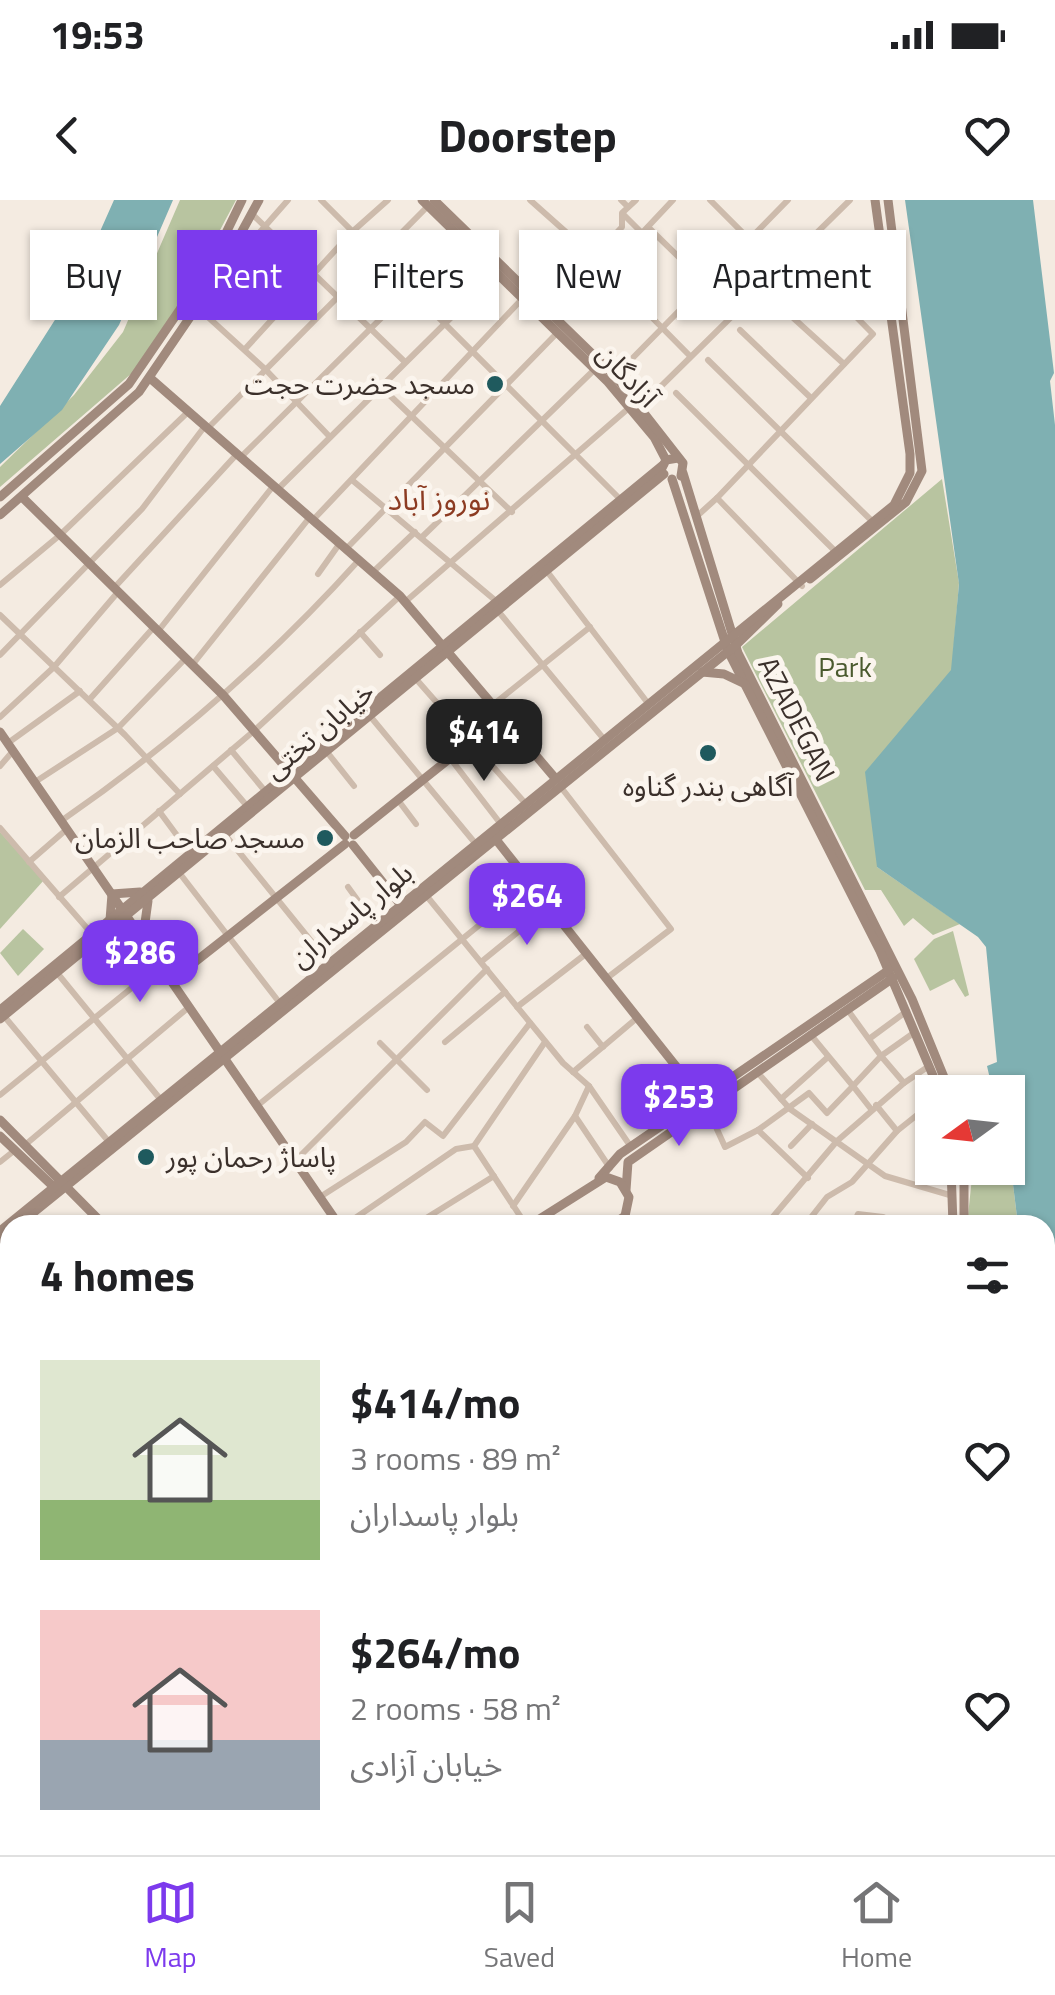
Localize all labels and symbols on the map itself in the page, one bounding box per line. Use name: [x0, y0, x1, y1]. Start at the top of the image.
street label: آزادگان: [587, 333, 671, 418]
place label: مسجد حضرت حجت: [245, 362, 475, 405]
marker: مسجد حضرت حجت: [484, 373, 506, 395]
district label: نوروز آباد: [388, 476, 490, 522]
park label: Park: [818, 645, 872, 688]
street label: AZADEGAN: [748, 649, 847, 788]
street label: خیابان تختی: [254, 670, 384, 789]
pin: $414: [425, 699, 543, 784]
marker: آگاهی بندر گناوه: [697, 742, 719, 764]
place label: آگاهی بندر گناوه: [623, 764, 795, 807]
place label: مسجد صاحب الزمان: [75, 816, 305, 859]
marker: مسجد صاحب الزمان: [314, 827, 336, 849]
street label: بلوار پاسداران: [280, 851, 422, 978]
pin: $264: [468, 863, 586, 948]
pin: $286: [81, 920, 199, 1005]
pin: $253: [620, 1064, 738, 1149]
north arrow: [915, 1075, 1025, 1185]
place label: پاساژ رحمان پور: [165, 1135, 336, 1178]
marker: پاساژ رحمان پور: [135, 1146, 157, 1168]

